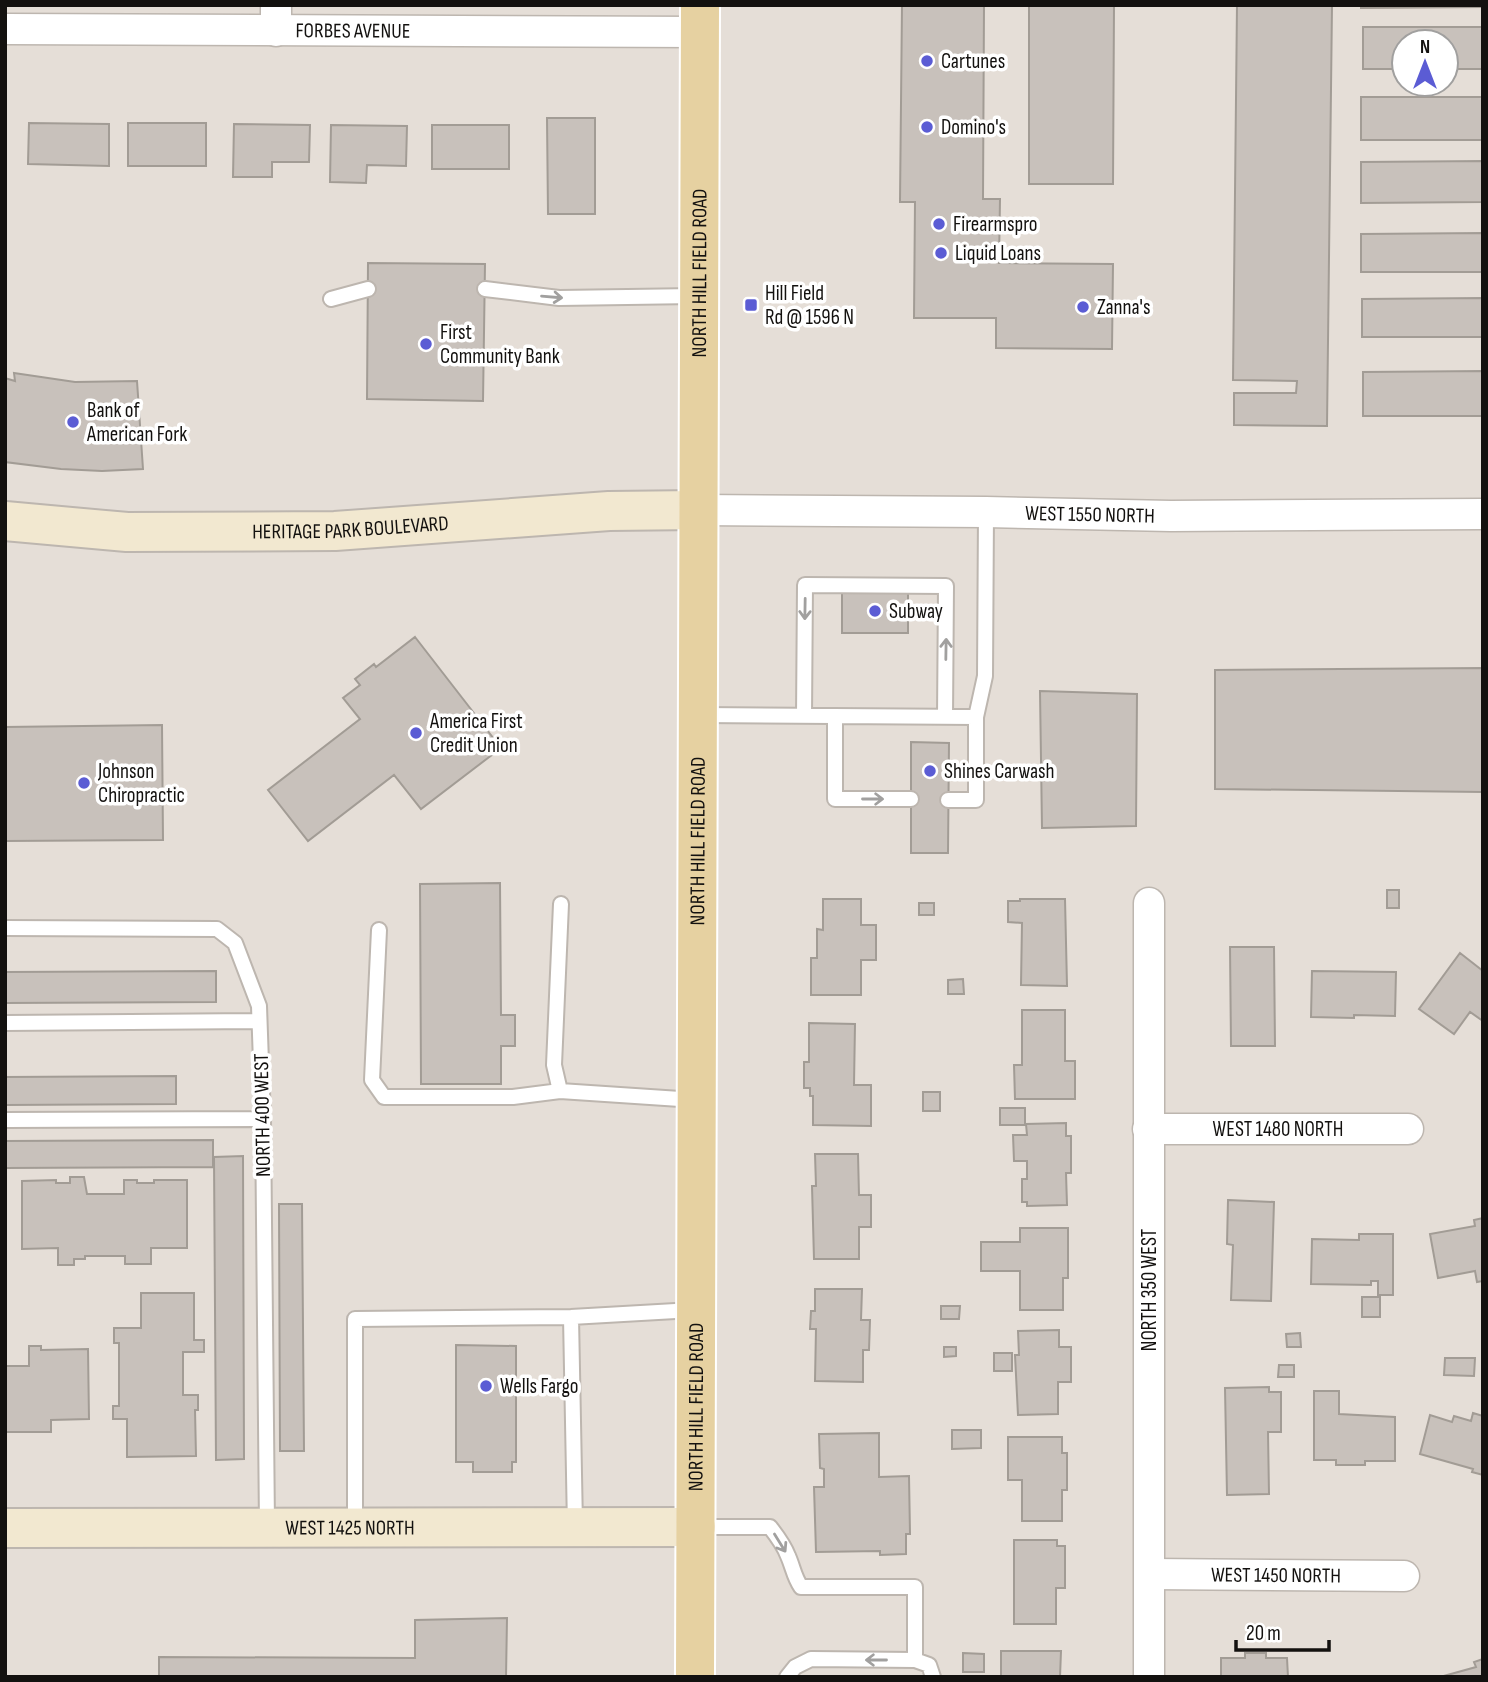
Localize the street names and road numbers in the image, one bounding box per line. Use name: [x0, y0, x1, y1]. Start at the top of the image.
street label: FORBES AVENUE: [296, 18, 410, 44]
street label: NORTH HILL FIELD ROAD: [687, 189, 712, 357]
street label: WEST 1550 NORTH: [1025, 501, 1155, 529]
street label: HERITAGE PARK BOULEVARD: [252, 511, 450, 544]
street label: NORTH HILL FIELD ROAD: [685, 757, 711, 925]
street label: NORTH 400 WEST: [249, 1053, 276, 1177]
street label: WEST 1480 NORTH: [1213, 1117, 1343, 1142]
street label: NORTH 350 WEST: [1137, 1228, 1162, 1351]
street label: NORTH HILL FIELD ROAD: [684, 1323, 709, 1491]
street label: WEST 1425 NORTH: [285, 1515, 415, 1541]
street label: WEST 1450 NORTH: [1211, 1562, 1341, 1589]

